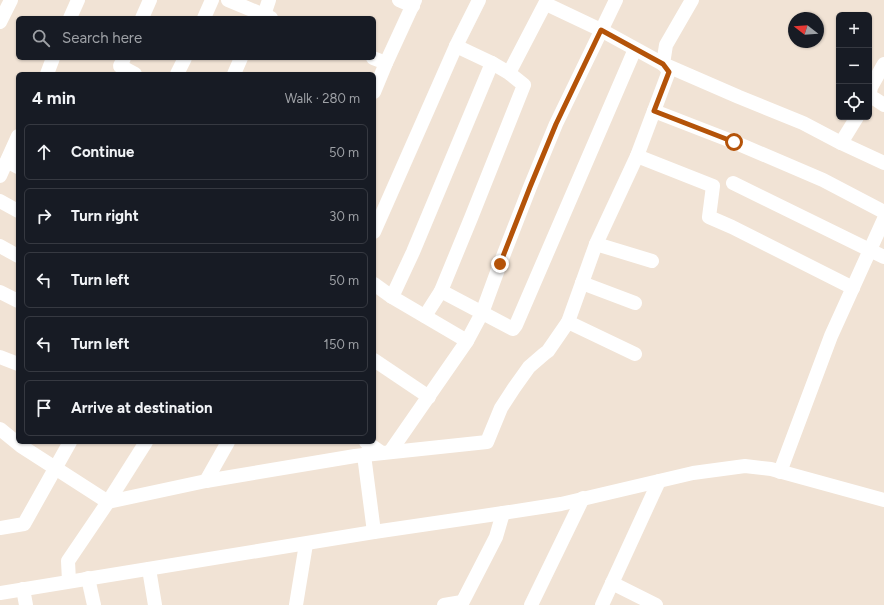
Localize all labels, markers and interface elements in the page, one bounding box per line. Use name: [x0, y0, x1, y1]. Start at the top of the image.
north arrow: [788, 12, 824, 48]
map controls: [836, 12, 872, 120]
button: +: [836, 12, 872, 48]
search box: [16, 16, 376, 60]
icon: search: [30, 27, 52, 49]
text: Search here: [62, 29, 142, 47]
button: −: [836, 48, 872, 84]
button: locate: [836, 84, 872, 120]
text: 4 min: [32, 88, 76, 108]
text: Walk · 280 m: [285, 91, 360, 106]
route start: [725, 133, 743, 151]
icon: ahead: [33, 141, 55, 163]
text: Continue: [71, 143, 134, 161]
text: 50 m: [329, 145, 359, 160]
icon: right: [33, 205, 55, 227]
text: Turn right: [71, 207, 139, 225]
text: 30 m: [329, 209, 359, 224]
route end: [491, 255, 509, 273]
icon: left: [33, 269, 55, 291]
text: Turn left: [71, 271, 129, 289]
text: 50 m: [329, 273, 359, 288]
icon: left: [33, 333, 55, 355]
text: Turn left: [71, 335, 129, 353]
text: 150 m: [324, 337, 359, 352]
icon: arrive: [33, 397, 55, 419]
text: Arrive at destination: [71, 399, 212, 417]

